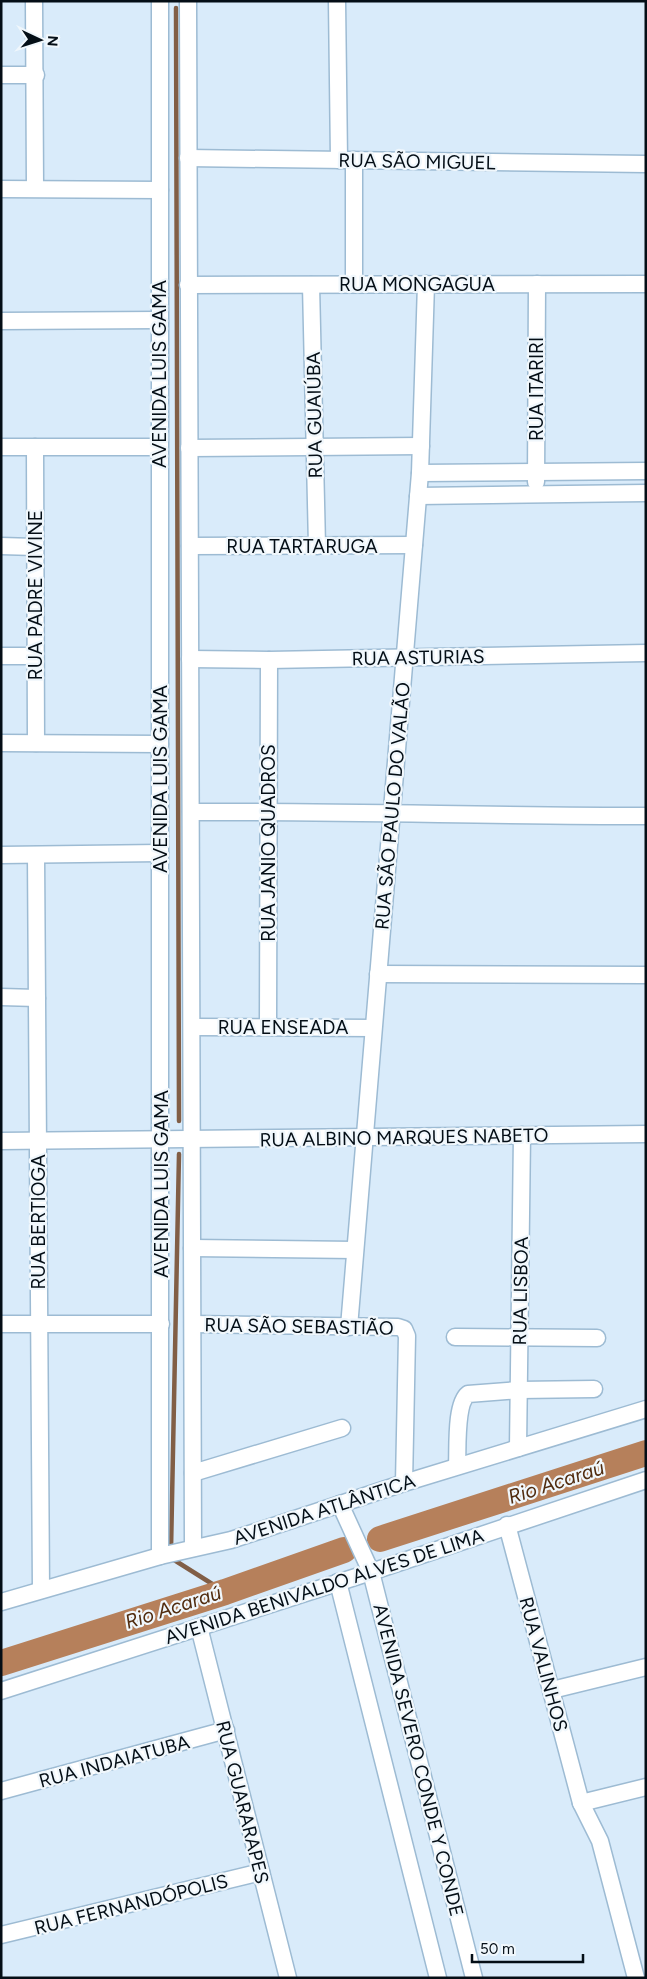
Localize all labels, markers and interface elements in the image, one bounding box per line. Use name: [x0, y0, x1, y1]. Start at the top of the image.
north arrow: [15, 15, 65, 65]
text: N: [44, 35, 61, 47]
street label: RUA SÃO MIGUEL: [338, 149, 496, 174]
street label: RUA MONGAGUA: [339, 273, 495, 296]
street label: AVENIDA LUIS GAMA: [148, 280, 171, 468]
street label: RUA ITARIRI: [525, 337, 548, 441]
street label: RUA GUAIÚBA: [302, 351, 327, 479]
street label: RUA PADRE VIVINE: [24, 510, 47, 680]
street label: RUA TARTARUGA: [226, 535, 378, 558]
street label: RUA ASTURIAS: [351, 645, 485, 670]
street label: RUA SÃO PAULO DO VALÃO: [370, 681, 415, 931]
street label: AVENIDA LUIS GAMA: [149, 685, 172, 873]
street label: RUA JANIO QUADROS: [257, 744, 280, 942]
street label: RUA ENSEADA: [218, 1016, 348, 1039]
street label: AVENIDA LUIS GAMA: [150, 1090, 173, 1278]
street label: RUA ALBINO MARQUES NABETO: [259, 1123, 549, 1152]
street label: RUA BERTIOGA: [27, 1154, 50, 1290]
street label: RUA LISBOA: [508, 1236, 533, 1346]
street label: RUA SÃO SEBASTIÃO: [204, 1313, 394, 1340]
water label: Rio Acaraú: [505, 1455, 607, 1509]
street label: AVENIDA ATLÂNTICA: [230, 1469, 418, 1550]
street label: AVENIDA BENIVALDO ALVES DE LIMA: [162, 1524, 487, 1649]
water label: Rio Acaraú: [122, 1580, 224, 1634]
street label: RUA VALINHOS: [514, 1594, 573, 1734]
street label: AVENIDA SEVERO CONDE Y CONDE: [368, 1601, 469, 1919]
street label: RUA GUARARAPES: [211, 1718, 274, 1886]
street label: RUA INDAIATUBA: [36, 1730, 192, 1793]
street label: RUA FERNANDÓPOLIS: [32, 1869, 230, 1940]
scale bar: [472, 1932, 583, 1964]
text: 50 m: [480, 1940, 515, 1958]

